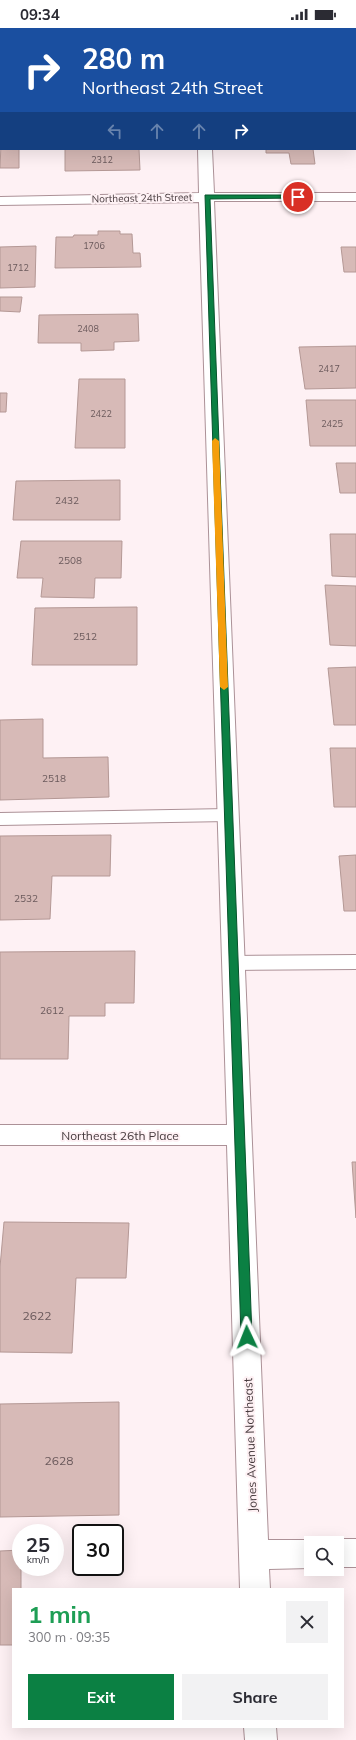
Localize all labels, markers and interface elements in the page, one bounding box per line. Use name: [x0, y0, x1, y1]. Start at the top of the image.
text: 09:34: [20, 5, 60, 24]
text: 280 m: [82, 41, 165, 76]
icon: right: [16, 44, 68, 96]
text: Northeast 24th Street: [82, 76, 263, 99]
icon: left: [104, 120, 126, 142]
icon: ahead: [146, 120, 168, 142]
icon: ahead: [188, 120, 210, 142]
icon: right: [230, 120, 252, 142]
house number: 2312: [91, 154, 113, 165]
pin: [281, 180, 315, 214]
icon: arrive: [287, 186, 309, 208]
street label: Northeast 24th Street: [92, 191, 193, 205]
house number: 1706: [83, 240, 105, 251]
house number: 1712: [7, 262, 29, 273]
house number: 2408: [77, 323, 99, 334]
house number: 2417: [318, 363, 340, 374]
house number: 2422: [90, 408, 112, 419]
house number: 2425: [321, 418, 343, 429]
house number: 2432: [55, 494, 79, 507]
house number: 2508: [58, 554, 82, 567]
house number: 2512: [73, 630, 97, 643]
house number: 2518: [42, 772, 66, 785]
house number: 2532: [14, 892, 38, 905]
house number: 2612: [40, 1004, 64, 1017]
street label: Northeast 26th Place: [61, 1128, 179, 1143]
house number: 2622: [23, 1308, 51, 1323]
position arrow: [226, 1316, 268, 1358]
street label: Jones Avenue Northeast: [240, 1378, 260, 1512]
house number: 2628: [45, 1453, 73, 1468]
speed limit sign: 30: [72, 1524, 124, 1576]
text: 25: [26, 1532, 50, 1557]
map controls: [304, 1536, 344, 1576]
button: search: [304, 1536, 344, 1576]
text: km/h: [27, 1553, 49, 1566]
text: 1 min: [28, 1599, 91, 1629]
button: close: [286, 1601, 328, 1643]
text: 300 m · 09:35: [28, 1629, 110, 1645]
button: Exit: [28, 1674, 174, 1720]
button: Share: [182, 1674, 328, 1720]

